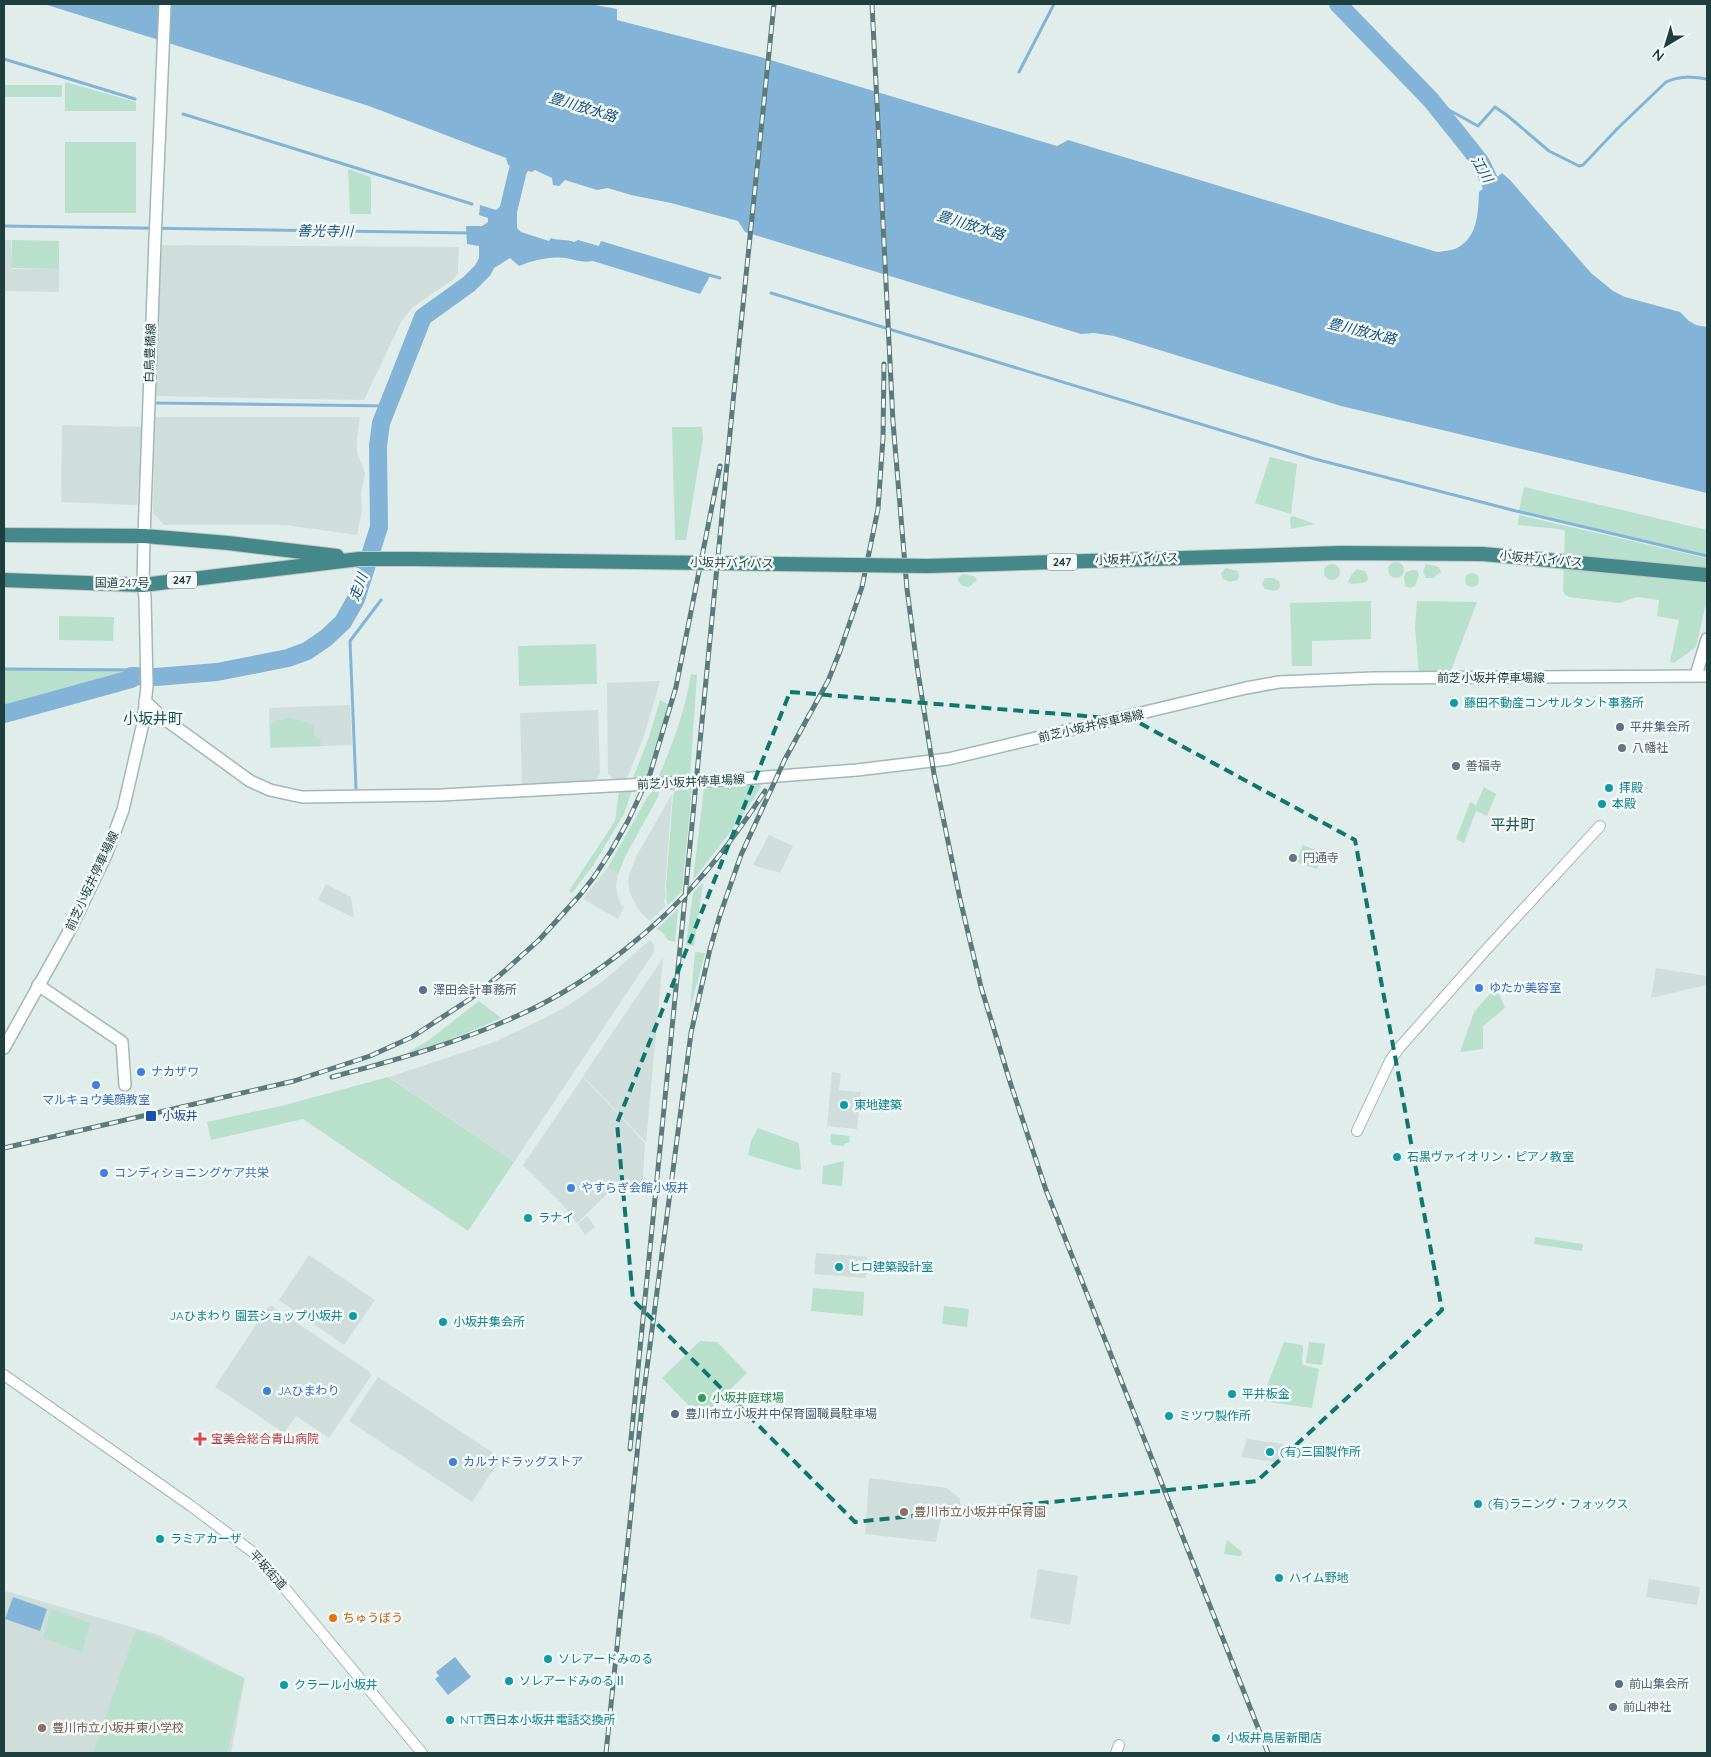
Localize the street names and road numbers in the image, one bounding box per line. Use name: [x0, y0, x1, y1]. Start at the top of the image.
street label: 白鳥豊橋線: [141, 323, 158, 383]
street label: 小坂井バイパス: [1499, 547, 1583, 570]
street label: 小坂井バイパス: [1095, 550, 1179, 567]
street label: 小坂井バイパス: [690, 554, 774, 571]
road number: 247: [1047, 554, 1077, 570]
road number: 247: [167, 572, 197, 588]
street label: 国道247号: [95, 575, 149, 590]
street label: 前芝小坂井停車場線: [1437, 670, 1545, 685]
street label: 前芝小坂井停車場線: [1037, 706, 1145, 745]
street label: 前芝小坂井停車場線: [637, 771, 745, 792]
street label: 前芝小坂井停車場線: [62, 829, 121, 933]
street label: 平坂街道: [247, 1547, 290, 1593]

